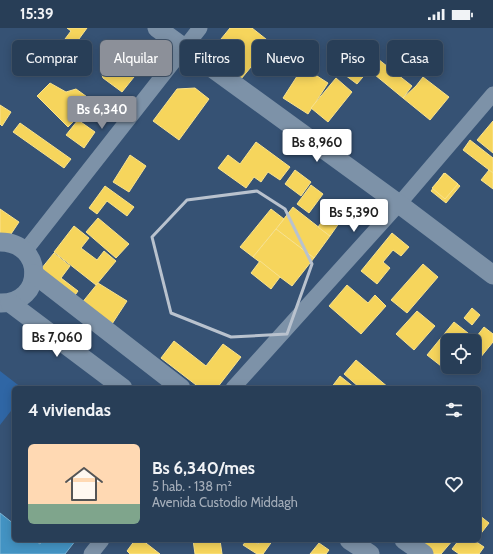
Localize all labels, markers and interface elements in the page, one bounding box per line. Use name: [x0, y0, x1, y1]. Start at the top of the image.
text: 15:39: [20, 5, 53, 23]
chip: Comprar: [12, 40, 92, 76]
chip: Alquilar: [100, 40, 172, 76]
chip: Filtros: [180, 40, 244, 76]
chip: Nuevo: [252, 40, 319, 76]
chip: Piso: [327, 40, 379, 76]
chip: Casa: [387, 40, 443, 76]
pin: Bs 6,340: [61, 96, 143, 130]
text: Bs 6,340: [76, 101, 128, 117]
pin: Bs 8,960: [276, 129, 358, 163]
text: Bs 8,960: [292, 134, 342, 150]
pin: Bs 5,390: [313, 199, 395, 233]
text: Bs 5,390: [329, 204, 379, 220]
pin: Bs 7,060: [16, 324, 98, 358]
text: Bs 7,060: [31, 329, 83, 345]
map controls: [441, 334, 481, 374]
button: locate: [441, 334, 481, 374]
icon: filters: [443, 399, 465, 421]
text: 4 viviendas: [28, 400, 111, 420]
text: Bs 6,340/mes: [152, 458, 255, 478]
icon: home: [60, 460, 108, 508]
icon: heart: [443, 473, 465, 495]
text: 5 hab. · 138 m²: [152, 478, 232, 494]
text: Avenida Custodio Middagh: [152, 494, 298, 510]

